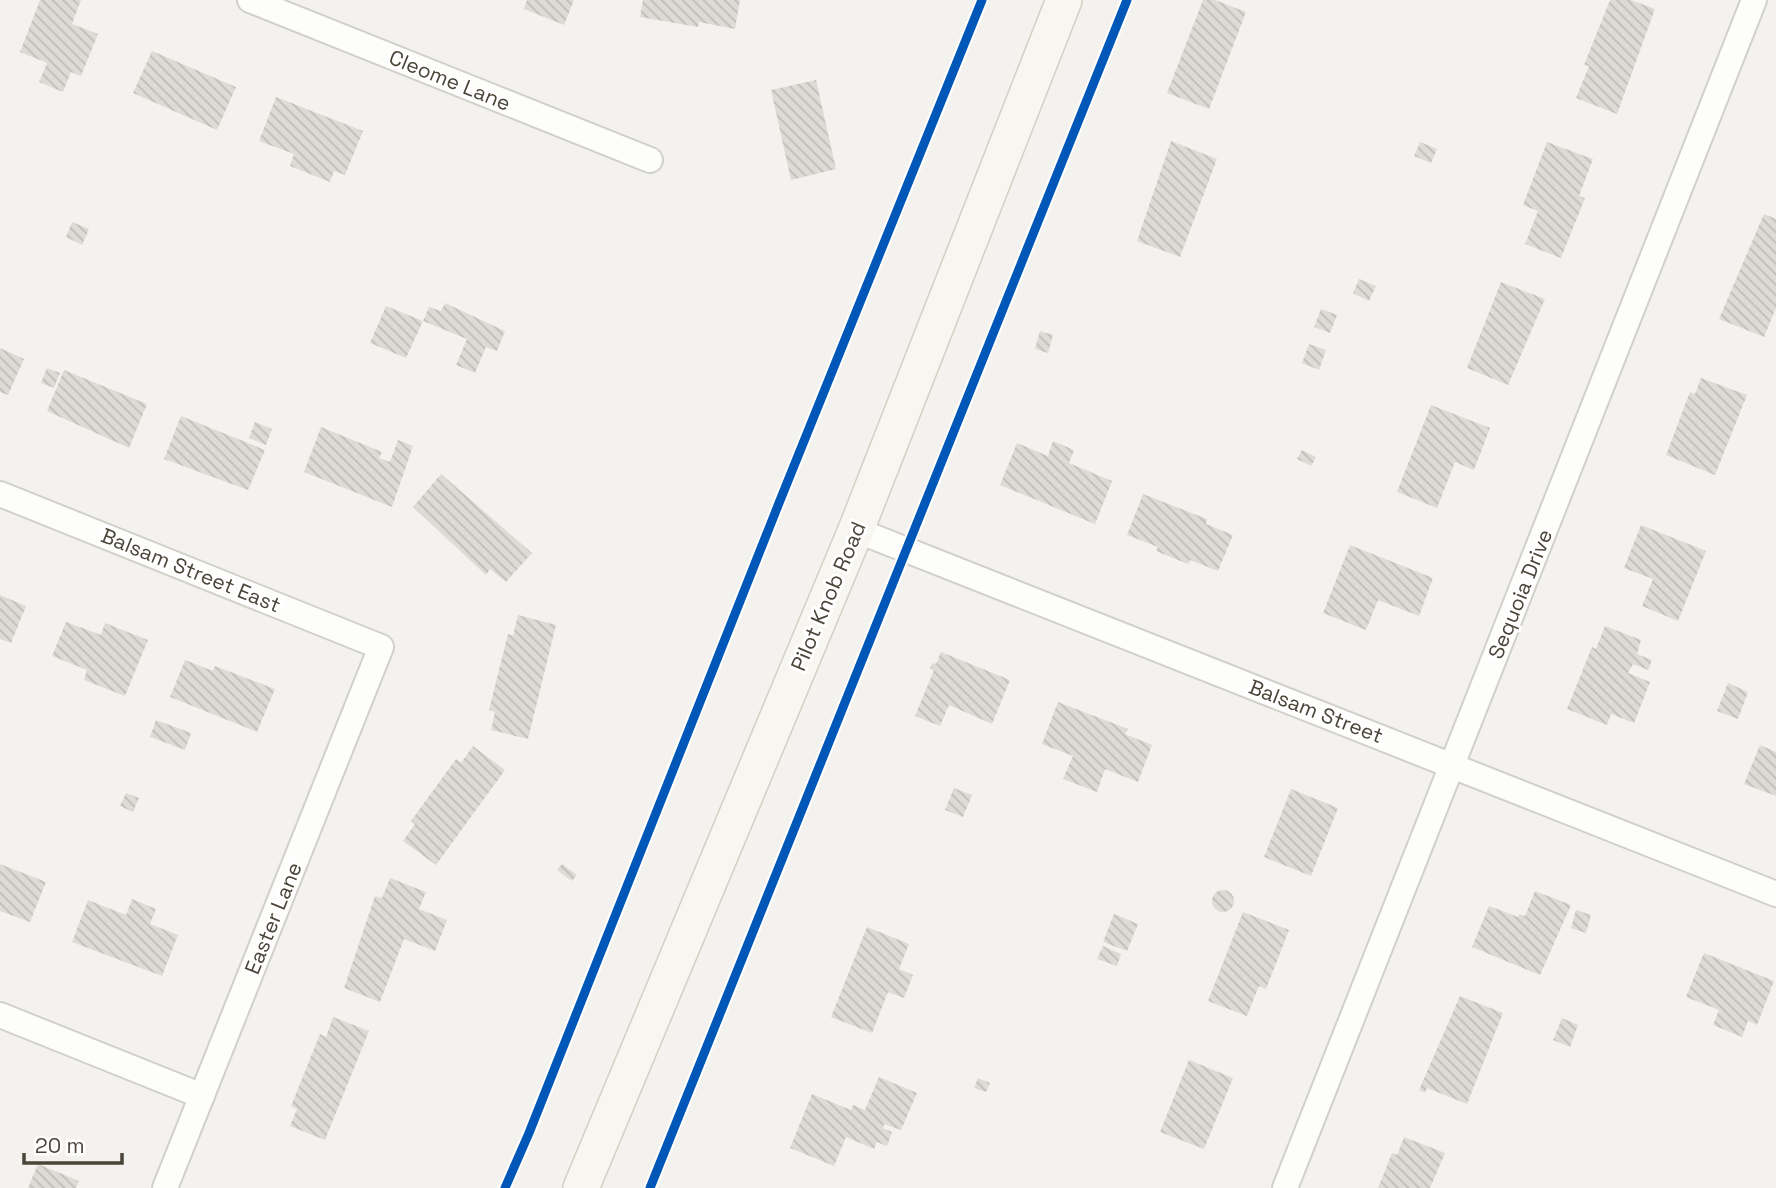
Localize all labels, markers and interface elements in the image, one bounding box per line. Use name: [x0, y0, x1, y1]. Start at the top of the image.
street label: Cleome Lane: [385, 43, 515, 117]
street label: Pilot Knob Road: [784, 517, 872, 675]
street label: Balsam Street East: [97, 522, 285, 618]
street label: Sequoia Drive: [1482, 525, 1558, 663]
street label: Balsam Street: [1245, 673, 1387, 749]
street label: Easter Lane: [238, 858, 308, 978]
scale bar: [24, 1122, 122, 1166]
text: 20 m: [35, 1132, 85, 1159]

